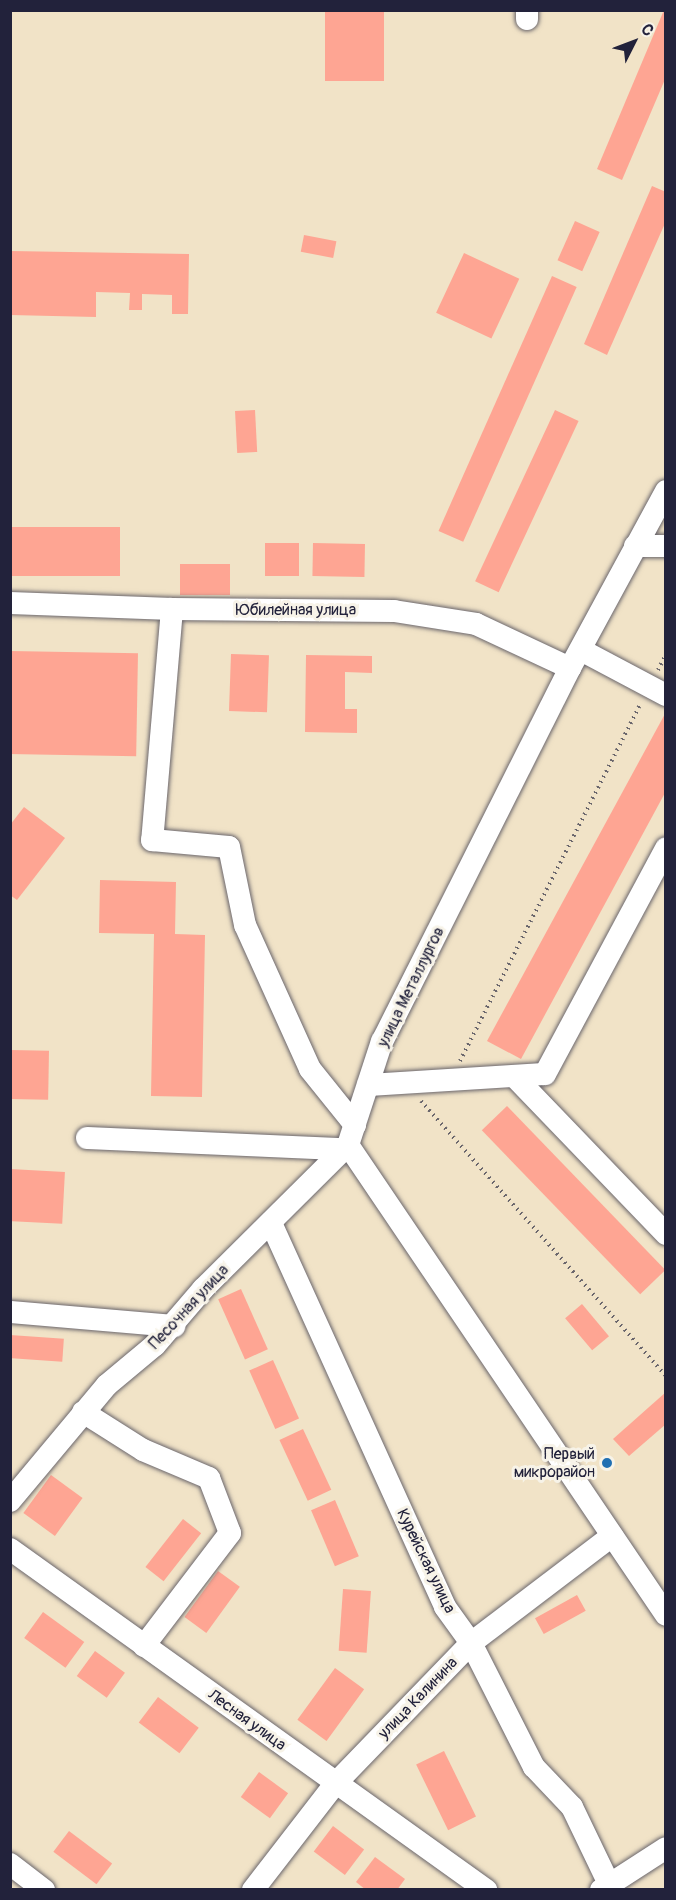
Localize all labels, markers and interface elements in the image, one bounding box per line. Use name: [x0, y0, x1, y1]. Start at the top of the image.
north arrow: [604, 12, 664, 72]
text: С: [637, 20, 658, 40]
street label: Юбилейная улица: [236, 600, 356, 620]
street label: улица Металлургов: [374, 924, 448, 1050]
street label: Песочная улица: [145, 1261, 233, 1353]
place label: Первый микрорайон: [514, 1444, 595, 1482]
marker: Первый микрорайон: [600, 1456, 614, 1470]
street label: Курейская улица: [392, 1506, 460, 1616]
street label: улица Калинина: [374, 1653, 462, 1743]
street label: Лесная улица: [204, 1685, 290, 1755]

